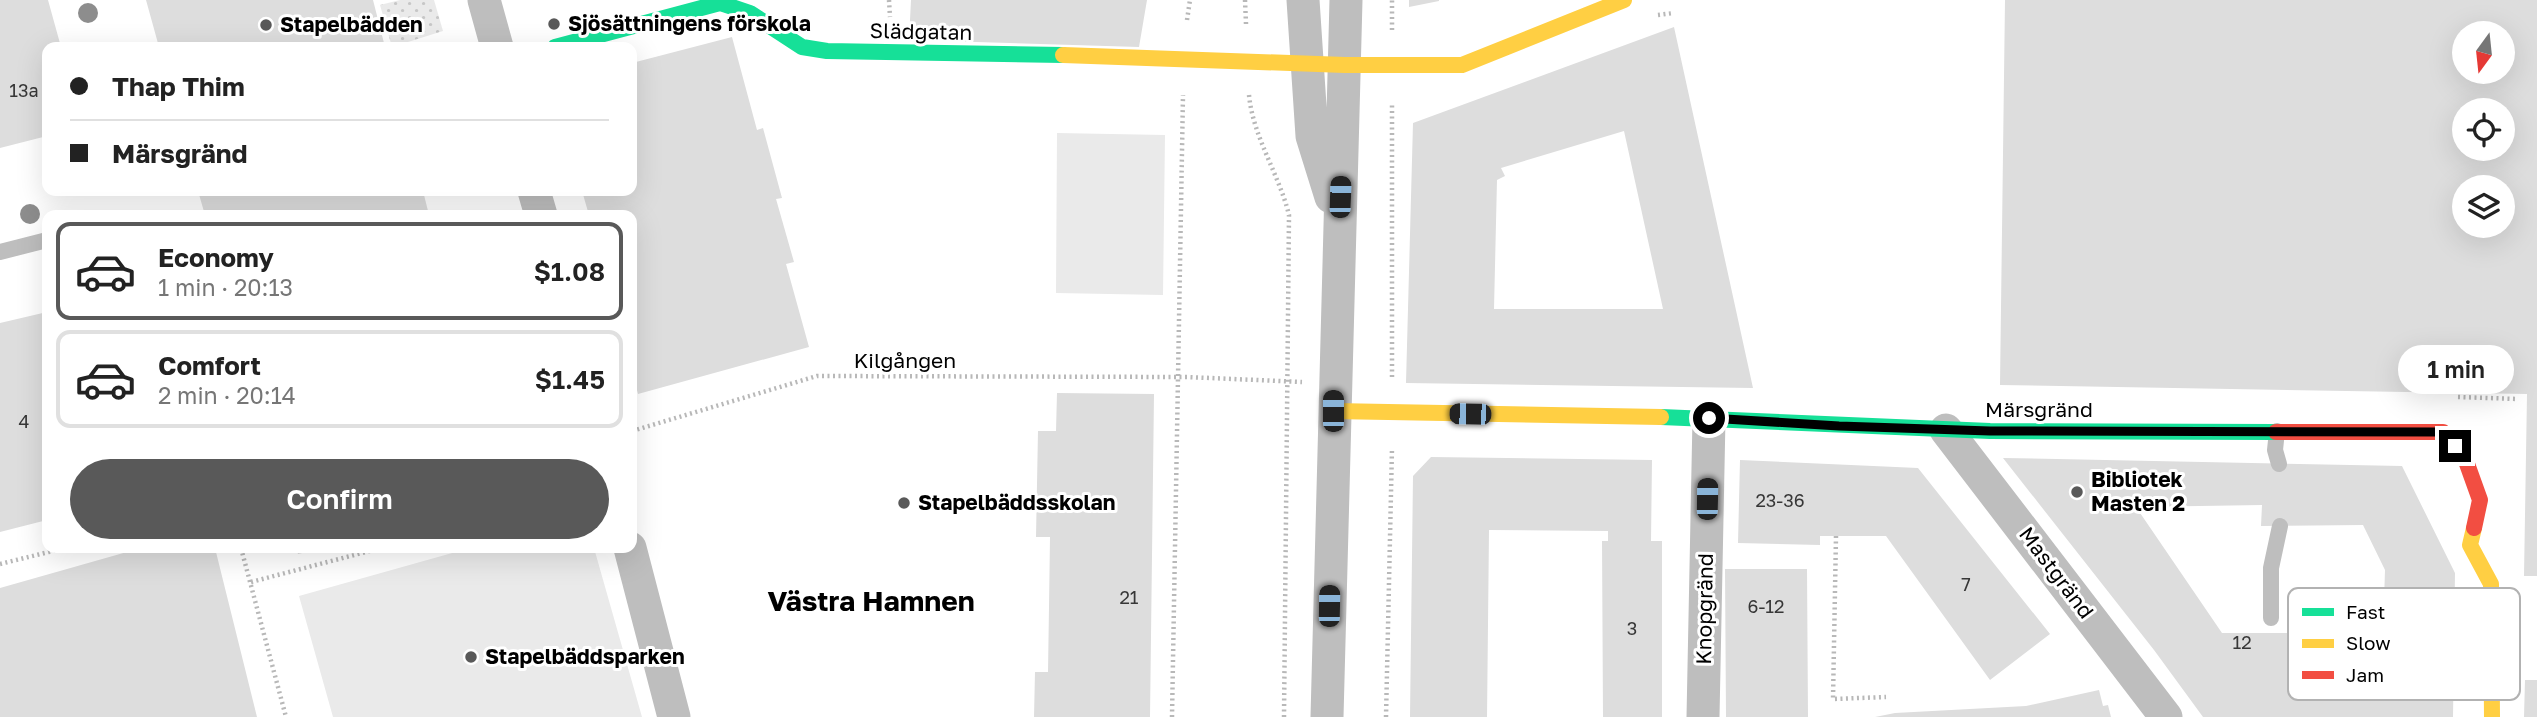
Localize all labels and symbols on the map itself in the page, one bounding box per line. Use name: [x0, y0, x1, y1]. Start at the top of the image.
place label: Sjösättningens förskola: [568, 10, 811, 36]
place label: Stapelbädden: [280, 11, 423, 37]
marker: Sjösättningens förskola: [546, 16, 562, 32]
marker: Stapelbädden: [258, 17, 274, 33]
street label: Slädgatan: [869, 17, 973, 45]
north arrow: [2452, 21, 2515, 84]
house number: 13a: [9, 79, 39, 101]
car: [1329, 176, 1352, 218]
callout: 1 min: [2397, 344, 2513, 394]
street label: Kilgången: [854, 347, 956, 373]
car: [1323, 390, 1344, 432]
street label: Märsgränd: [1985, 396, 2093, 422]
route start: [1693, 402, 1725, 434]
car: [1449, 403, 1492, 425]
house number: 4: [19, 410, 30, 432]
route end: [2439, 430, 2471, 462]
place label: Bibliotek Masten 2: [2091, 466, 2185, 516]
car: [1697, 478, 1718, 520]
marker: Bibliotek Masten 2: [2069, 484, 2085, 500]
place label: Stapelbäddsskolan: [918, 489, 1116, 515]
house number: 23-36: [1755, 489, 1805, 511]
marker: Stapelbäddsskolan: [896, 495, 912, 511]
street label: Mastgränd: [2014, 521, 2100, 623]
street label: Knopgränd: [1690, 553, 1718, 665]
house number: 7: [1961, 573, 1971, 595]
district label: Västra Hamnen: [767, 584, 975, 617]
car: [1319, 585, 1340, 627]
house number: 21: [1119, 586, 1139, 608]
legend: [2288, 588, 2520, 700]
house number: 6-12: [1748, 595, 1784, 617]
text: Fast: [2346, 600, 2385, 623]
house number: 3: [1627, 617, 1637, 639]
house number: 12: [2232, 631, 2252, 653]
text: Slow: [2346, 631, 2391, 654]
place label: Stapelbäddsparken: [485, 643, 685, 669]
marker: Stapelbäddsparken: [463, 649, 479, 665]
text: Jam: [2346, 663, 2384, 686]

